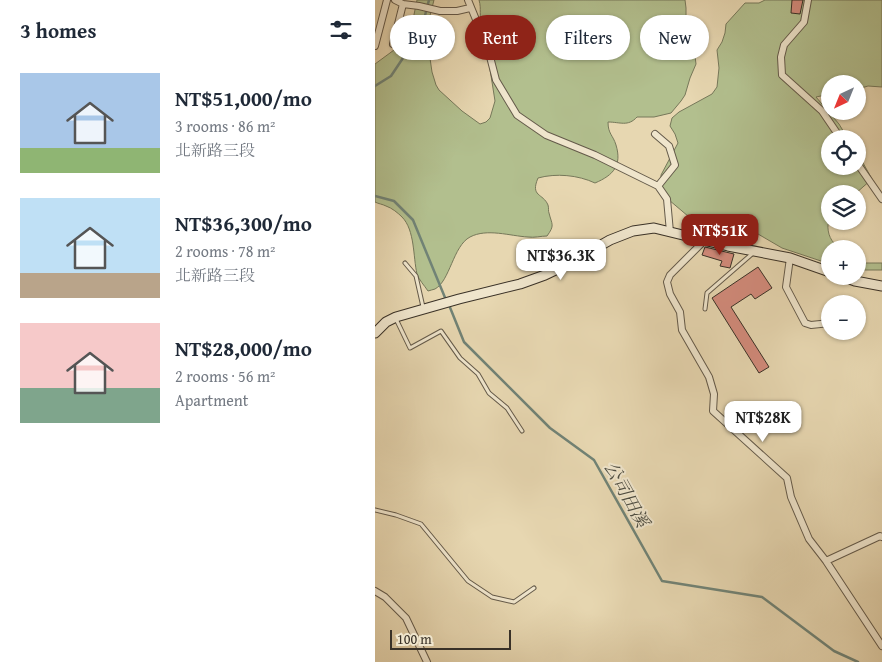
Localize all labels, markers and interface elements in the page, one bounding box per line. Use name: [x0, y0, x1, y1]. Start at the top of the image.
text: 3 homes: [20, 15, 96, 46]
chip: Buy: [390, 15, 455, 60]
chip: Rent: [465, 15, 536, 60]
chip: Filters: [546, 15, 630, 60]
chip: New: [640, 15, 709, 60]
icon: filters: [327, 16, 355, 44]
north arrow: [821, 75, 866, 120]
map controls: [821, 75, 866, 340]
text: NT$51,000/mo: [175, 83, 312, 114]
icon: home: [60, 93, 120, 153]
text: 3 rooms · 86 m²: [175, 114, 275, 138]
button: locate: [821, 130, 866, 175]
text: 北新路三段: [175, 138, 255, 162]
button: layers: [821, 185, 866, 230]
text: NT$36,300/mo: [175, 208, 312, 239]
pin: NT$51K: [679, 214, 761, 256]
icon: home: [60, 218, 120, 278]
text: NT$51K: [692, 218, 748, 242]
pin: NT$36.3K: [509, 238, 613, 281]
text: 2 rooms · 78 m²: [175, 239, 275, 263]
button: +: [821, 240, 866, 285]
text: NT$36.3K: [527, 243, 595, 267]
text: 北新路三段: [175, 263, 255, 287]
button: −: [821, 295, 866, 340]
text: NT$28,000/mo: [175, 333, 312, 364]
icon: home: [60, 343, 120, 403]
text: 2 rooms · 56 m²: [175, 364, 275, 388]
text: Apartment: [175, 388, 248, 412]
pin: NT$28K: [722, 400, 804, 443]
text: NT$28K: [735, 405, 791, 429]
water label: 公司田溪: [598, 456, 657, 534]
scale bar: [390, 627, 511, 650]
text: 100 m: [397, 629, 432, 649]

